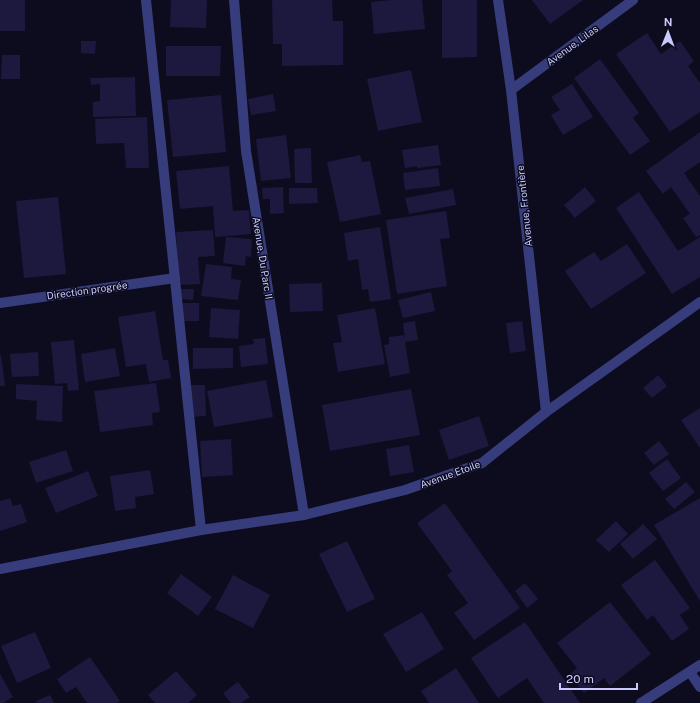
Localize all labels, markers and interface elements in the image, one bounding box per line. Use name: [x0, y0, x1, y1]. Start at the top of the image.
north arrow: [648, 12, 688, 52]
text: N: [664, 16, 673, 28]
street label: Avenue, Lilas: [544, 22, 600, 68]
street label: Avenue, Frontière: [514, 164, 534, 247]
street label: Avenue, Du Parc II: [251, 216, 275, 300]
street label: Direction progrée: [46, 278, 128, 302]
street label: Avenue Etoile: [418, 457, 482, 490]
scale bar: [560, 665, 637, 691]
text: 20 m: [566, 672, 594, 686]

